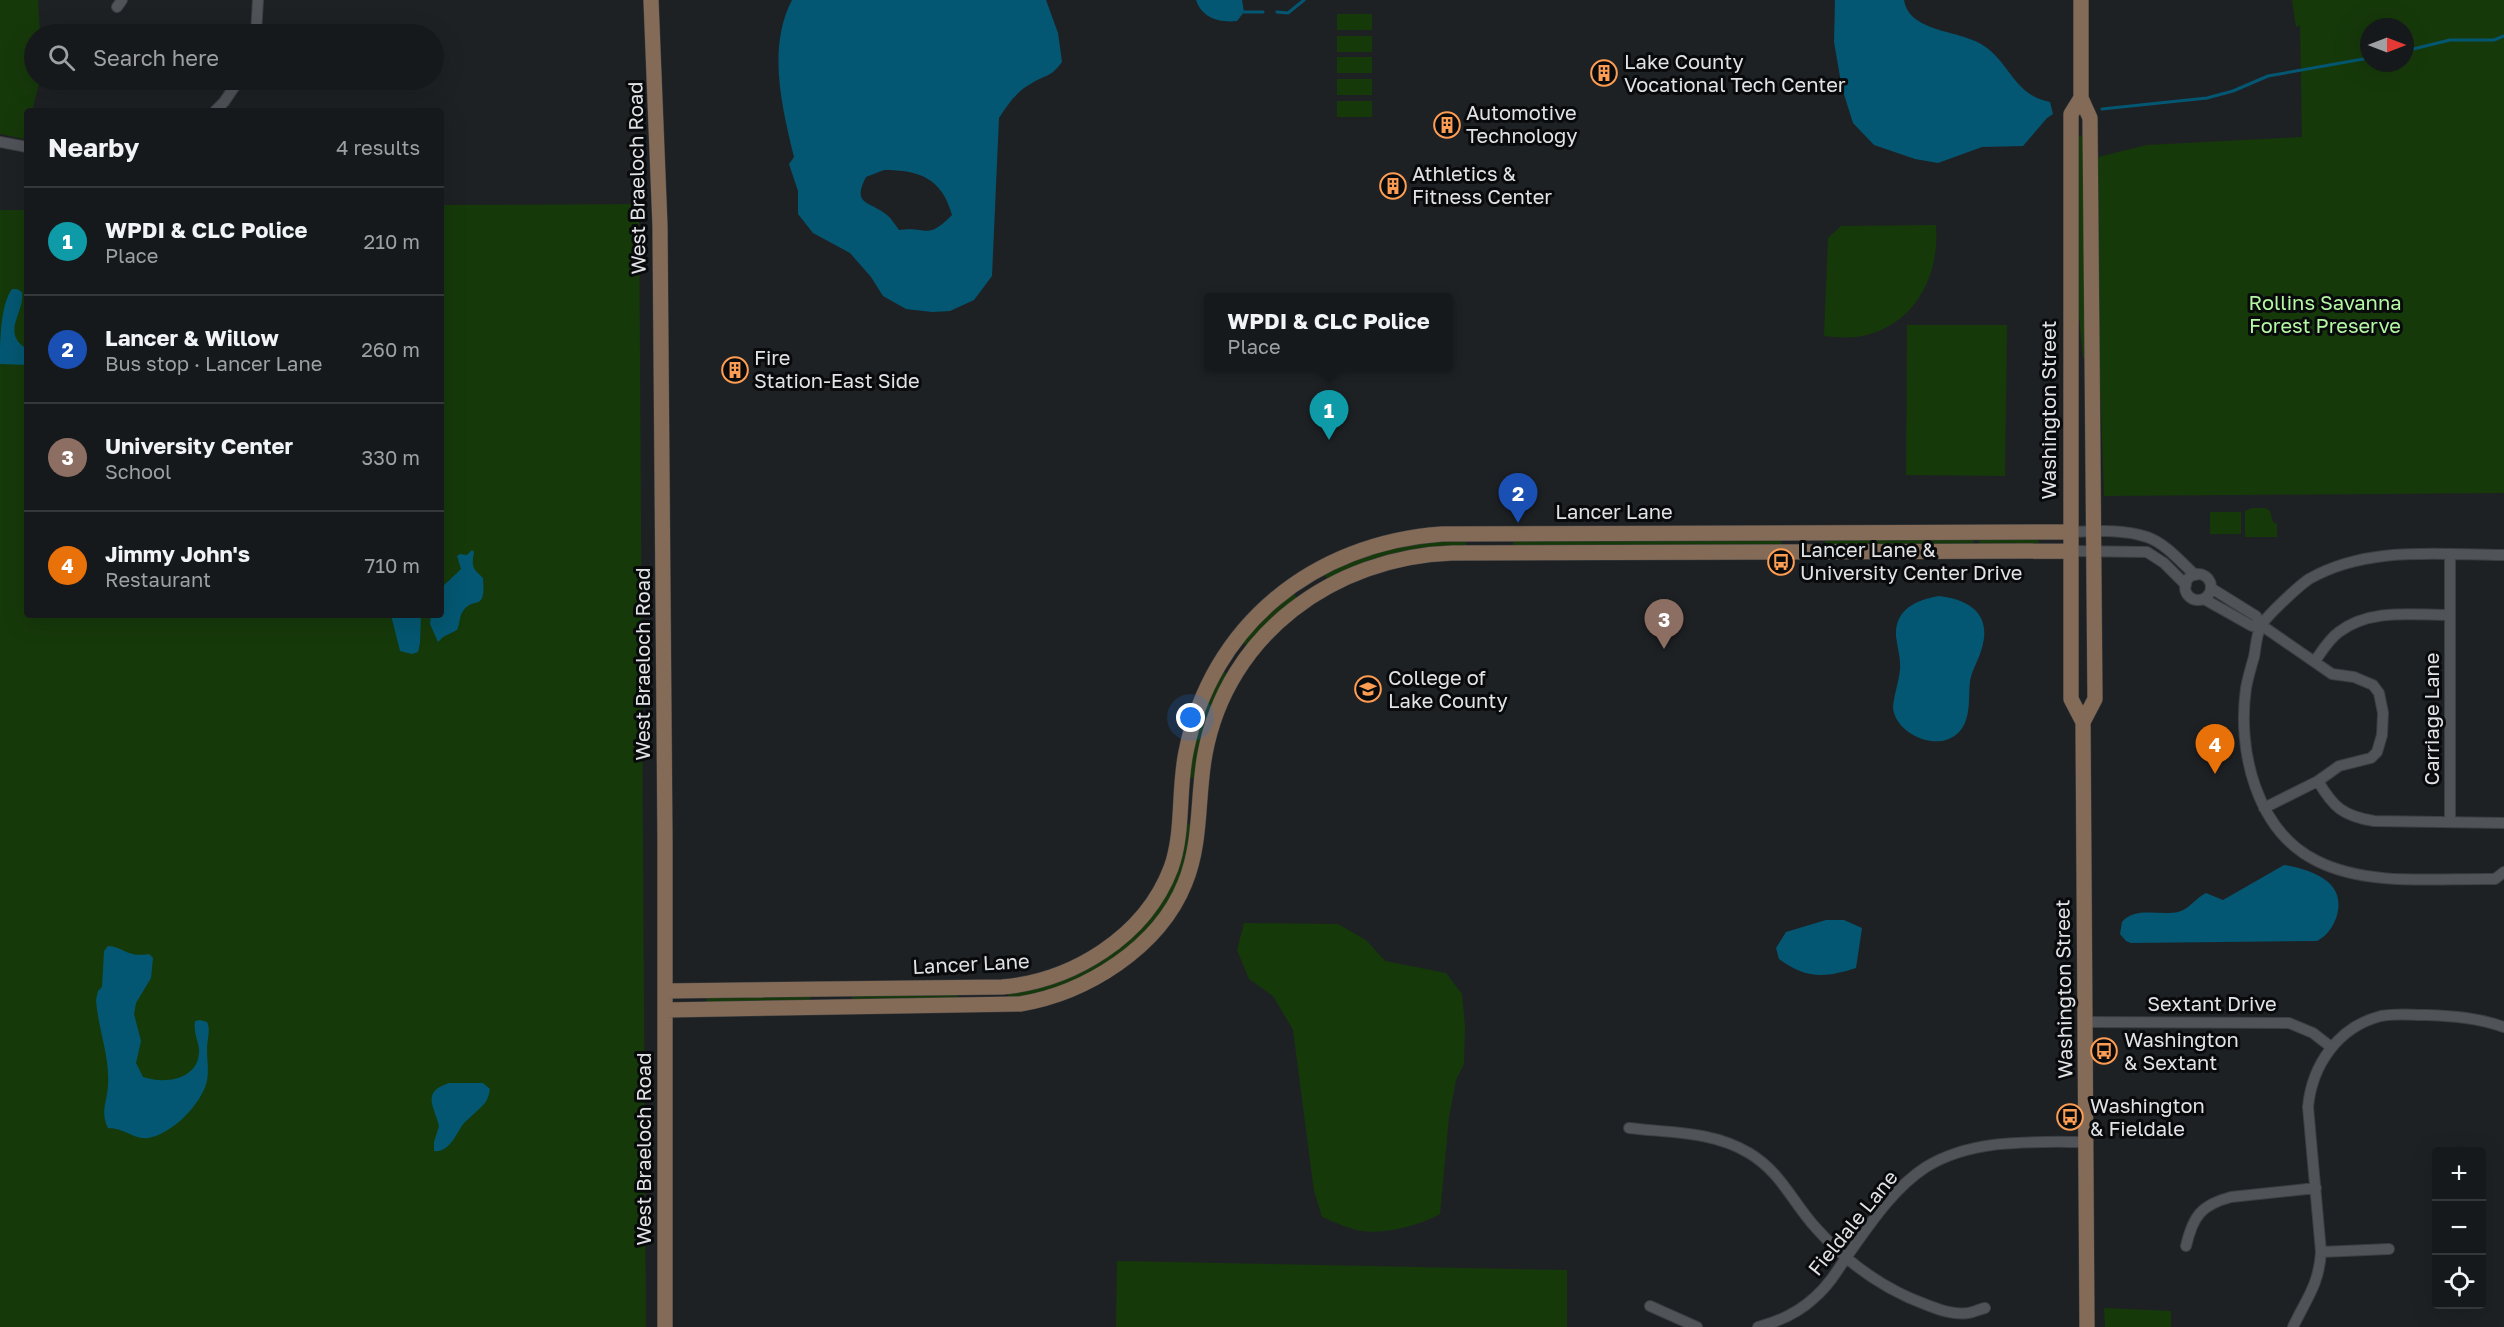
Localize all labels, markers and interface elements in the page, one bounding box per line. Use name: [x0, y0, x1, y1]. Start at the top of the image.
north arrow: [2360, 18, 2414, 72]
search box: [24, 24, 444, 90]
icon: search: [45, 41, 78, 74]
text: Search here: [93, 44, 219, 71]
place label: Lake County Vocational Tech Center: [1624, 49, 1846, 96]
building icon: Lake County Vocational Tech Center: [1589, 58, 1619, 88]
street label: West Braeloch Road: [622, 81, 650, 275]
place label: Automotive Technology: [1466, 100, 1577, 147]
building icon: Automotive Technology: [1432, 110, 1462, 140]
text: Nearby: [48, 132, 139, 163]
text: 4 results: [336, 135, 420, 159]
place label: Athletics & Fitness Center: [1412, 161, 1552, 208]
building icon: Athletics & Fitness Center: [1378, 171, 1408, 201]
text: WPDI & CLC Police: [105, 216, 307, 243]
text: 1: [62, 229, 73, 253]
text: 210 m: [364, 229, 420, 253]
text: Place: [105, 243, 158, 267]
park label: Rollins Savanna Forest Preserve: [2249, 290, 2401, 337]
popup: [1204, 293, 1453, 371]
text: WPDI & CLC Police: [1227, 307, 1430, 334]
street label: Washington Street: [2036, 320, 2060, 500]
text: Lancer & Willow: [105, 324, 279, 351]
text: Place: [1227, 334, 1281, 358]
text: 2: [61, 337, 74, 361]
text: 260 m: [361, 337, 420, 361]
place label: Fire Station-East Side: [754, 345, 920, 392]
text: Bus stop · Lancer Lane: [105, 351, 322, 375]
building icon: Fire Station-East Side: [720, 355, 750, 385]
pin: 1: [1310, 390, 1348, 440]
text: University Center: [105, 432, 293, 459]
text: 3: [61, 445, 74, 469]
text: 330 m: [362, 445, 420, 469]
text: School: [105, 459, 171, 483]
pin: 2: [1498, 474, 1538, 523]
street label: Lancer Lane: [1555, 499, 1673, 523]
place label: Lancer Lane & University Center Drive: [1800, 537, 2022, 584]
text: Jimmy John's: [105, 540, 250, 567]
bus stop icon: Lancer Lane & University Center Drive: [1766, 547, 1796, 577]
text: 4: [61, 553, 74, 577]
text: 710 m: [365, 553, 420, 577]
text: Restaurant: [105, 567, 211, 591]
street label: West Braeloch Road: [630, 568, 654, 760]
pin: 3: [1644, 600, 1684, 649]
street label: Carriage Lane: [2419, 653, 2443, 785]
place label: College of Lake County: [1388, 665, 1508, 712]
school or university icon: College of Lake County: [1353, 674, 1383, 704]
your location: [1176, 703, 1205, 732]
pin: 4: [2196, 724, 2234, 774]
street label: Washington Street: [2049, 899, 2077, 1079]
street label: Lancer Lane: [912, 948, 1030, 978]
street label: Sextant Drive: [2147, 991, 2277, 1015]
place label: Washington & Sextant: [2124, 1027, 2239, 1074]
bus stop icon: Washington & Sextant: [2089, 1036, 2119, 1066]
street label: West Braeloch Road: [631, 1053, 655, 1245]
place label: Washington & Fieldale: [2090, 1093, 2205, 1140]
bus stop icon: Washington & Fieldale: [2055, 1102, 2085, 1132]
map controls: [2432, 1147, 2486, 1309]
button: +: [2432, 1147, 2486, 1201]
street label: Fieldale Lane: [1803, 1165, 1902, 1280]
button: −: [2432, 1201, 2486, 1255]
button: locate: [2432, 1255, 2486, 1309]

